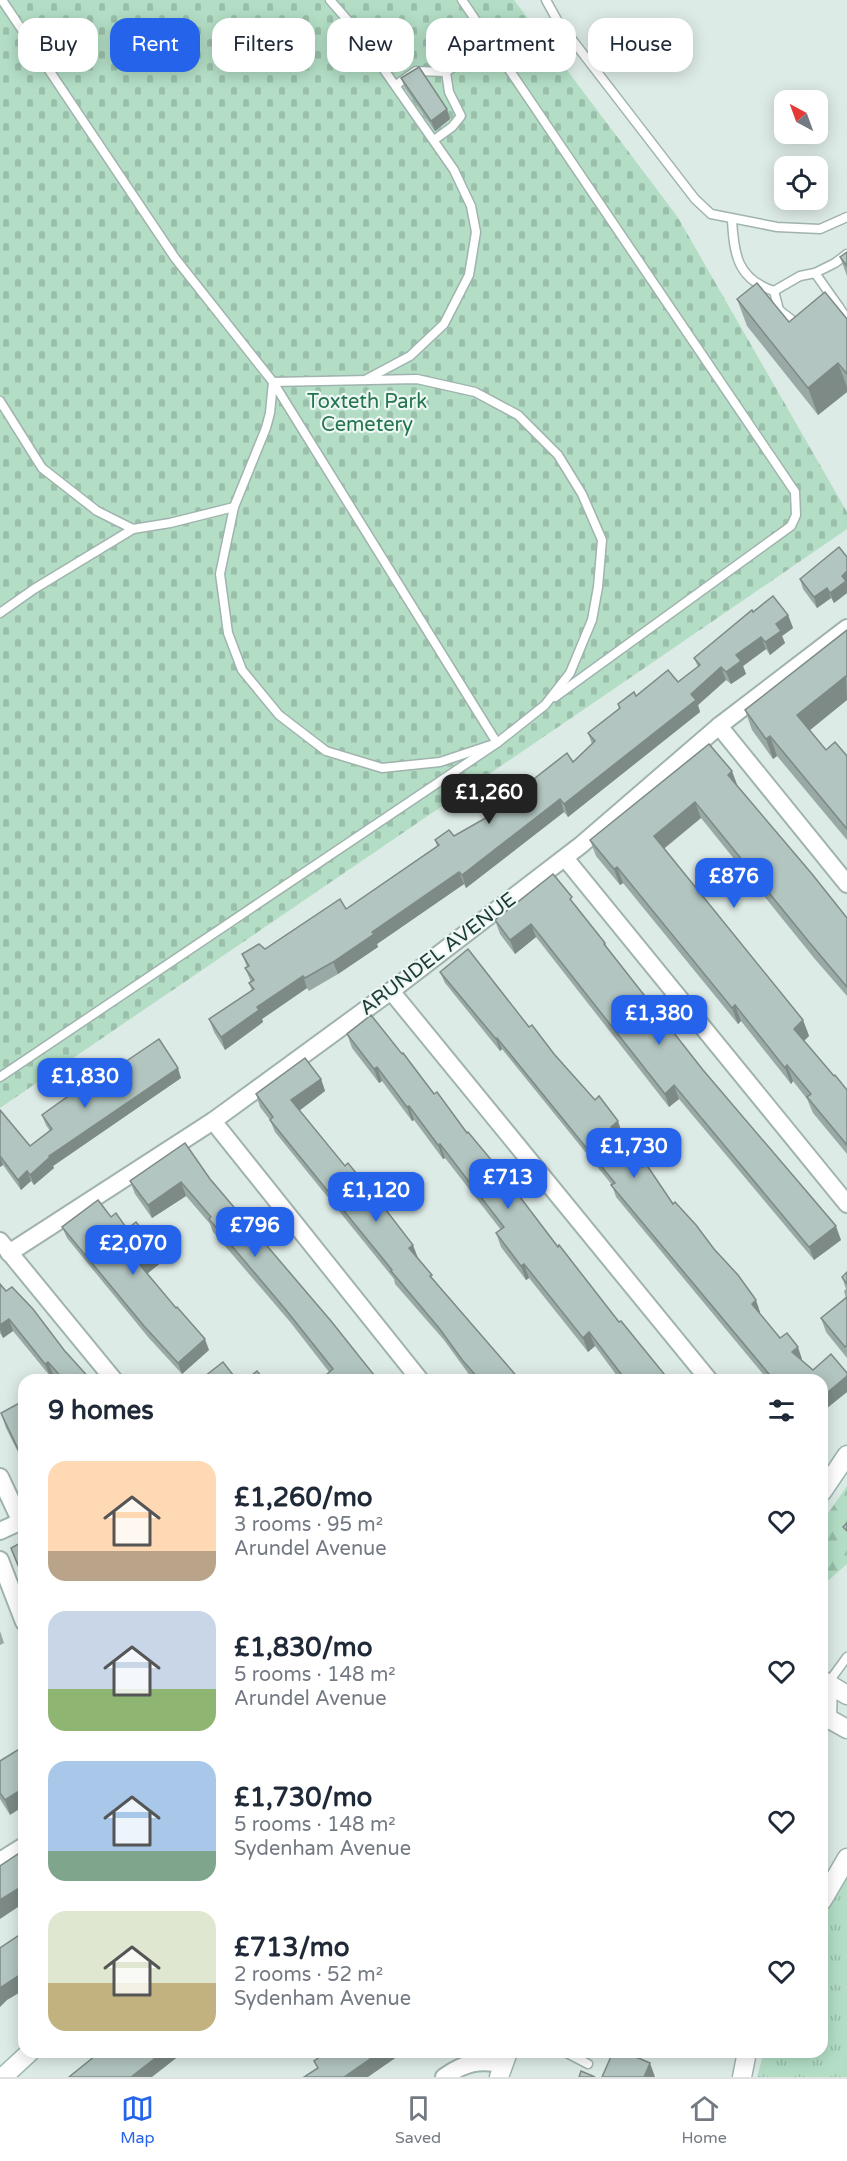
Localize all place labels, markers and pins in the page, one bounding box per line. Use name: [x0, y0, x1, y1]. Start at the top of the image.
pin: £1,260: [440, 774, 538, 825]
pin: £876: [698, 858, 770, 909]
pin: £1,380: [610, 995, 708, 1046]
pin: £1,830: [36, 1058, 134, 1109]
pin: £1,730: [585, 1128, 683, 1179]
pin: £713: [472, 1159, 544, 1210]
pin: £1,120: [327, 1172, 425, 1223]
pin: £796: [219, 1207, 291, 1258]
pin: £2,070: [84, 1225, 182, 1276]

